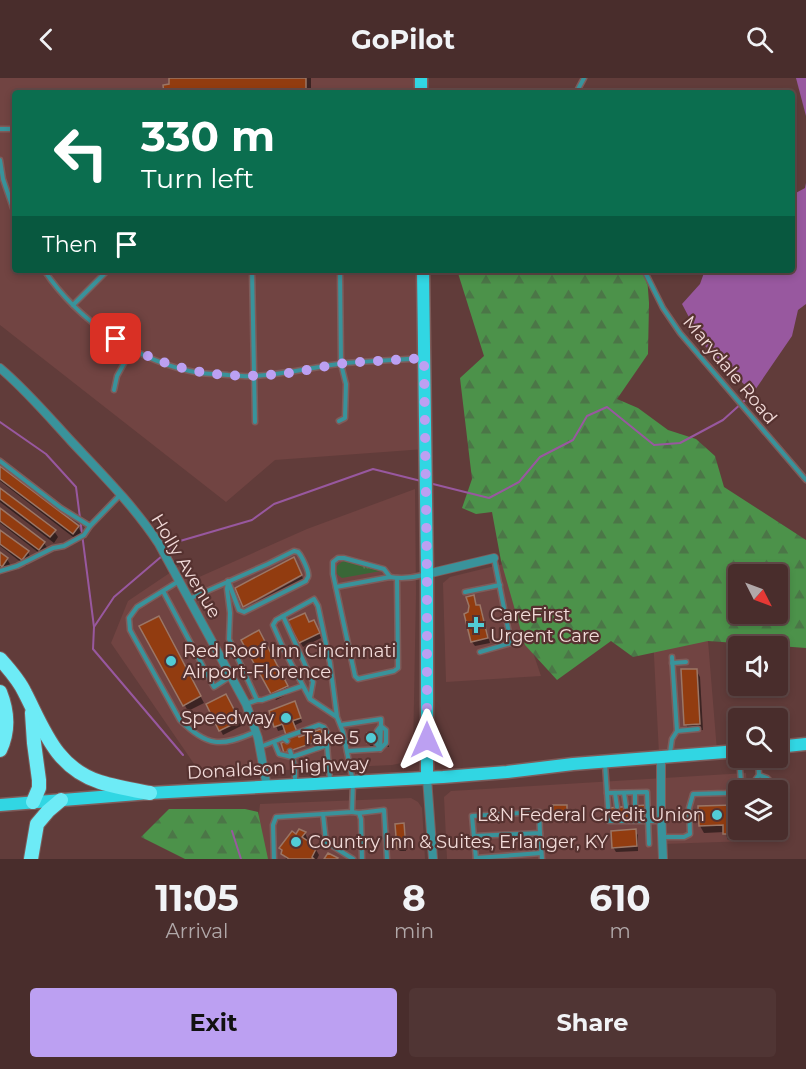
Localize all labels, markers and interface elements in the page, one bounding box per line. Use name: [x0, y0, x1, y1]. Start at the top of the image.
icon: back: [30, 23, 63, 56]
text: GoPilot: [351, 23, 455, 56]
icon: search: [743, 23, 776, 56]
text: 330 m: [141, 110, 275, 162]
icon: left: [42, 114, 120, 192]
text: Turn left: [141, 162, 254, 195]
icon: arrive: [110, 228, 143, 261]
text: Then: [42, 231, 98, 258]
street label: Marydale Road: [678, 311, 782, 429]
pin: [90, 313, 141, 364]
icon: arrive: [99, 322, 132, 355]
street label: Holly Avenue: [146, 510, 226, 622]
north arrow: [728, 564, 788, 624]
map controls: [728, 564, 788, 840]
place label: CareFirst Urgent Care: [490, 604, 600, 647]
marker: CareFirst Urgent Care: [467, 616, 485, 634]
button: sound: [728, 636, 788, 696]
place label: Red Roof Inn Cincinnati Airport-Florence: [183, 640, 396, 683]
marker: Red Roof Inn Cincinnati Airport-Florence: [164, 654, 178, 668]
place label: Speedway: [181, 707, 274, 729]
position arrow: [395, 708, 459, 772]
button: search: [728, 708, 788, 768]
marker: Speedway: [279, 711, 293, 725]
place label: Take 5: [302, 727, 359, 749]
marker: Take 5: [364, 731, 378, 745]
street label: Donaldson Highway: [186, 752, 370, 784]
button: layers: [728, 780, 788, 840]
place label: L&N Federal Credit Union: [477, 804, 705, 826]
marker: L&N Federal Credit Union: [710, 808, 724, 822]
place label: Country Inn & Suites, Erlanger, KY: [308, 831, 609, 853]
marker: Country Inn & Suites, Erlanger, KY: [289, 835, 303, 849]
text: 11:05: [155, 876, 239, 920]
text: 8: [402, 876, 426, 920]
text: 610: [589, 876, 651, 920]
text: Arrival: [165, 919, 229, 943]
text: min: [394, 919, 434, 943]
text: m: [609, 919, 631, 943]
button: Exit: [30, 988, 397, 1057]
button: Share: [409, 988, 776, 1057]

